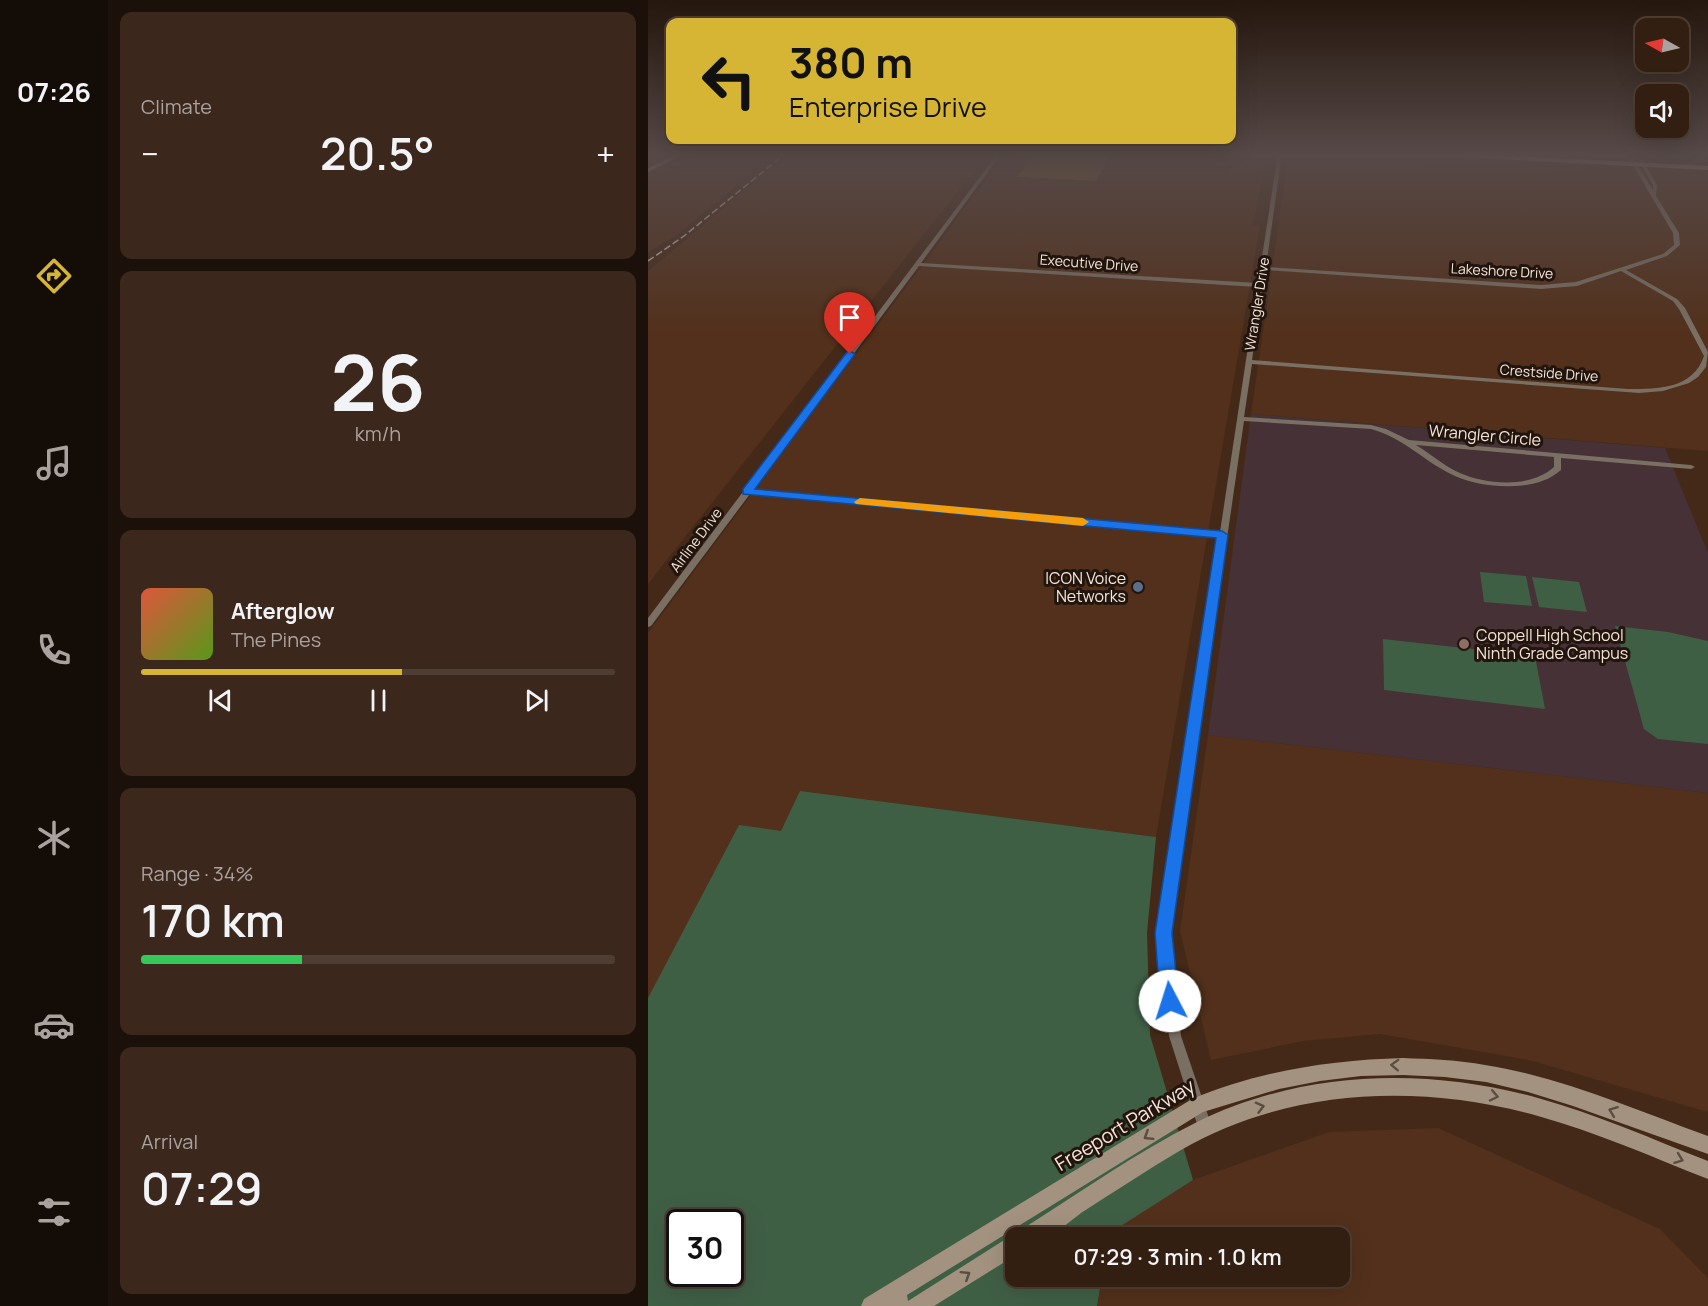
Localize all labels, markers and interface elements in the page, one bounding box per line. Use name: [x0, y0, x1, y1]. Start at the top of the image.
north arrow: [1635, 18, 1689, 72]
map controls: [1635, 18, 1689, 138]
text: 380 m: [789, 33, 913, 91]
icon: left: [690, 42, 768, 120]
text: 07:26: [17, 73, 91, 110]
button: sound: [1635, 84, 1689, 138]
text: Enterprise Drive: [789, 88, 987, 125]
text: Climate: [141, 93, 212, 120]
text: 20.5°: [320, 122, 435, 184]
text: −: [141, 131, 159, 176]
text: +: [596, 131, 615, 176]
street label: Executive Drive: [1039, 250, 1139, 275]
icon: directions: [33, 255, 75, 297]
street label: Wrangler Drive: [1240, 256, 1273, 352]
street label: Lakeshore Drive: [1450, 258, 1554, 283]
pin: [824, 292, 875, 354]
icon: arrive: [833, 301, 866, 334]
text: 26: [331, 328, 425, 434]
street label: Crestside Drive: [1499, 360, 1599, 385]
street label: Wrangler Circle: [1428, 419, 1542, 451]
text: km/h: [355, 420, 401, 447]
icon: music: [33, 442, 75, 484]
street label: Airline Drive: [665, 504, 726, 576]
place label: ICON Voice Networks: [1045, 567, 1126, 607]
marker: ICON Voice Networks: [1131, 580, 1145, 594]
text: Afterglow: [231, 596, 335, 626]
place label: Coppell High School Ninth Grade Campus: [1476, 624, 1628, 664]
text: The Pines: [231, 626, 321, 653]
icon: phone: [33, 629, 75, 671]
marker: Coppell High School Ninth Grade Campus: [1457, 637, 1471, 651]
icon: previous: [204, 684, 237, 717]
icon: pause: [362, 684, 395, 717]
icon: next: [520, 684, 553, 717]
icon: climate: [33, 817, 75, 859]
text: Range · 34%: [141, 860, 254, 887]
text: 170 km: [141, 889, 285, 951]
position arrow: [1138, 969, 1202, 1033]
icon: car: [33, 1004, 75, 1046]
one-way arrow: [1390, 1059, 1399, 1072]
street label: Freeport Parkway: [1050, 1072, 1200, 1177]
one-way arrow: [1489, 1089, 1499, 1102]
one-way arrow: [1254, 1102, 1265, 1114]
one-way arrow: [1608, 1106, 1619, 1119]
text: Arrival: [141, 1128, 198, 1155]
one-way arrow: [1144, 1128, 1154, 1140]
one-way arrow: [1672, 1152, 1683, 1164]
text: 07:29: [141, 1157, 263, 1219]
icon: filters: [33, 1191, 75, 1233]
speed limit sign: 30: [666, 1209, 744, 1287]
text: 07:29 · 3 min · 1.0 km: [1073, 1242, 1282, 1272]
one-way arrow: [959, 1271, 970, 1282]

